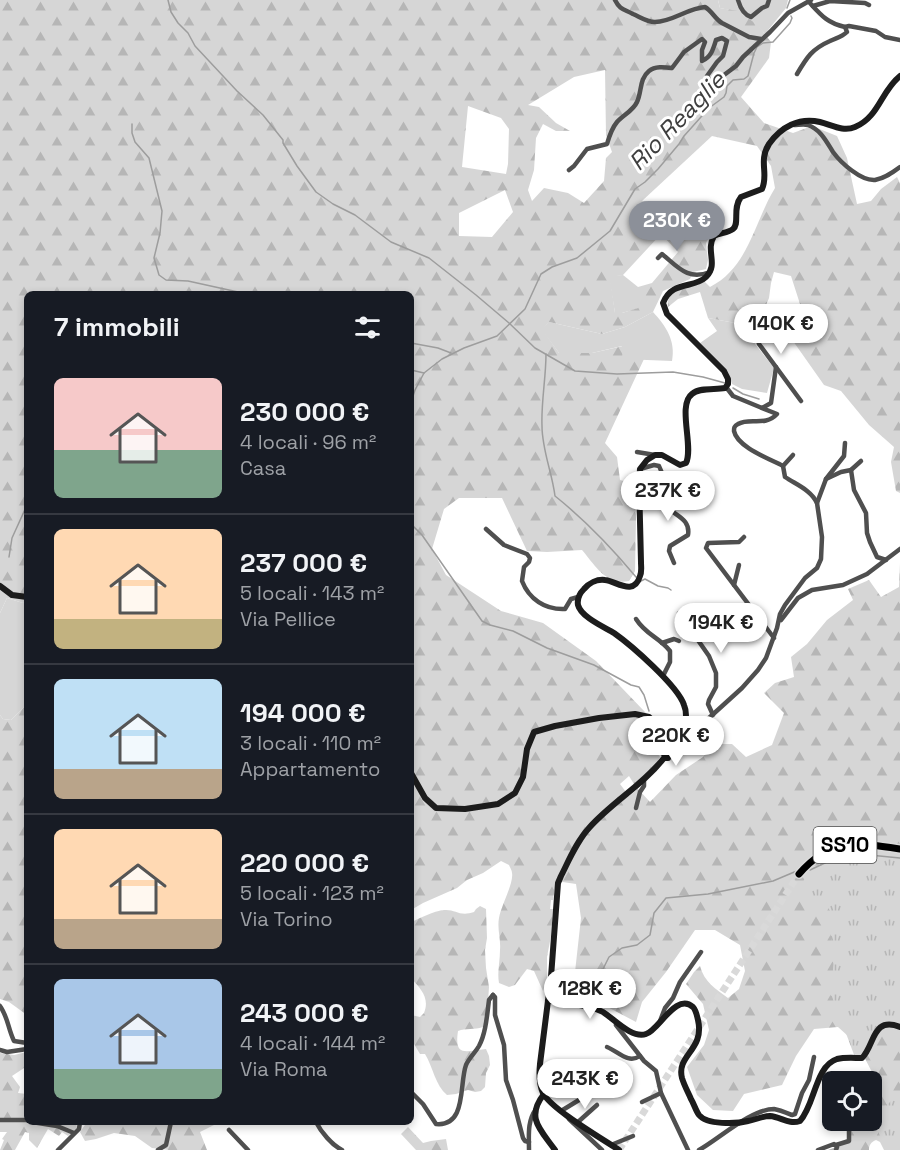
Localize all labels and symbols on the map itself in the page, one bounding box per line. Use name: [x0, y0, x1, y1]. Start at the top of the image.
water label: Rio Reaglie: [622, 64, 732, 177]
pin: 230K €: [628, 201, 726, 252]
pin: 140K €: [732, 304, 830, 355]
pin: 237K €: [619, 471, 717, 522]
pin: 194K €: [672, 603, 770, 654]
pin: 220K €: [627, 716, 725, 767]
road number: SS10: [814, 827, 876, 863]
pin: 128K €: [541, 969, 639, 1020]
pin: 243K €: [536, 1059, 634, 1110]

